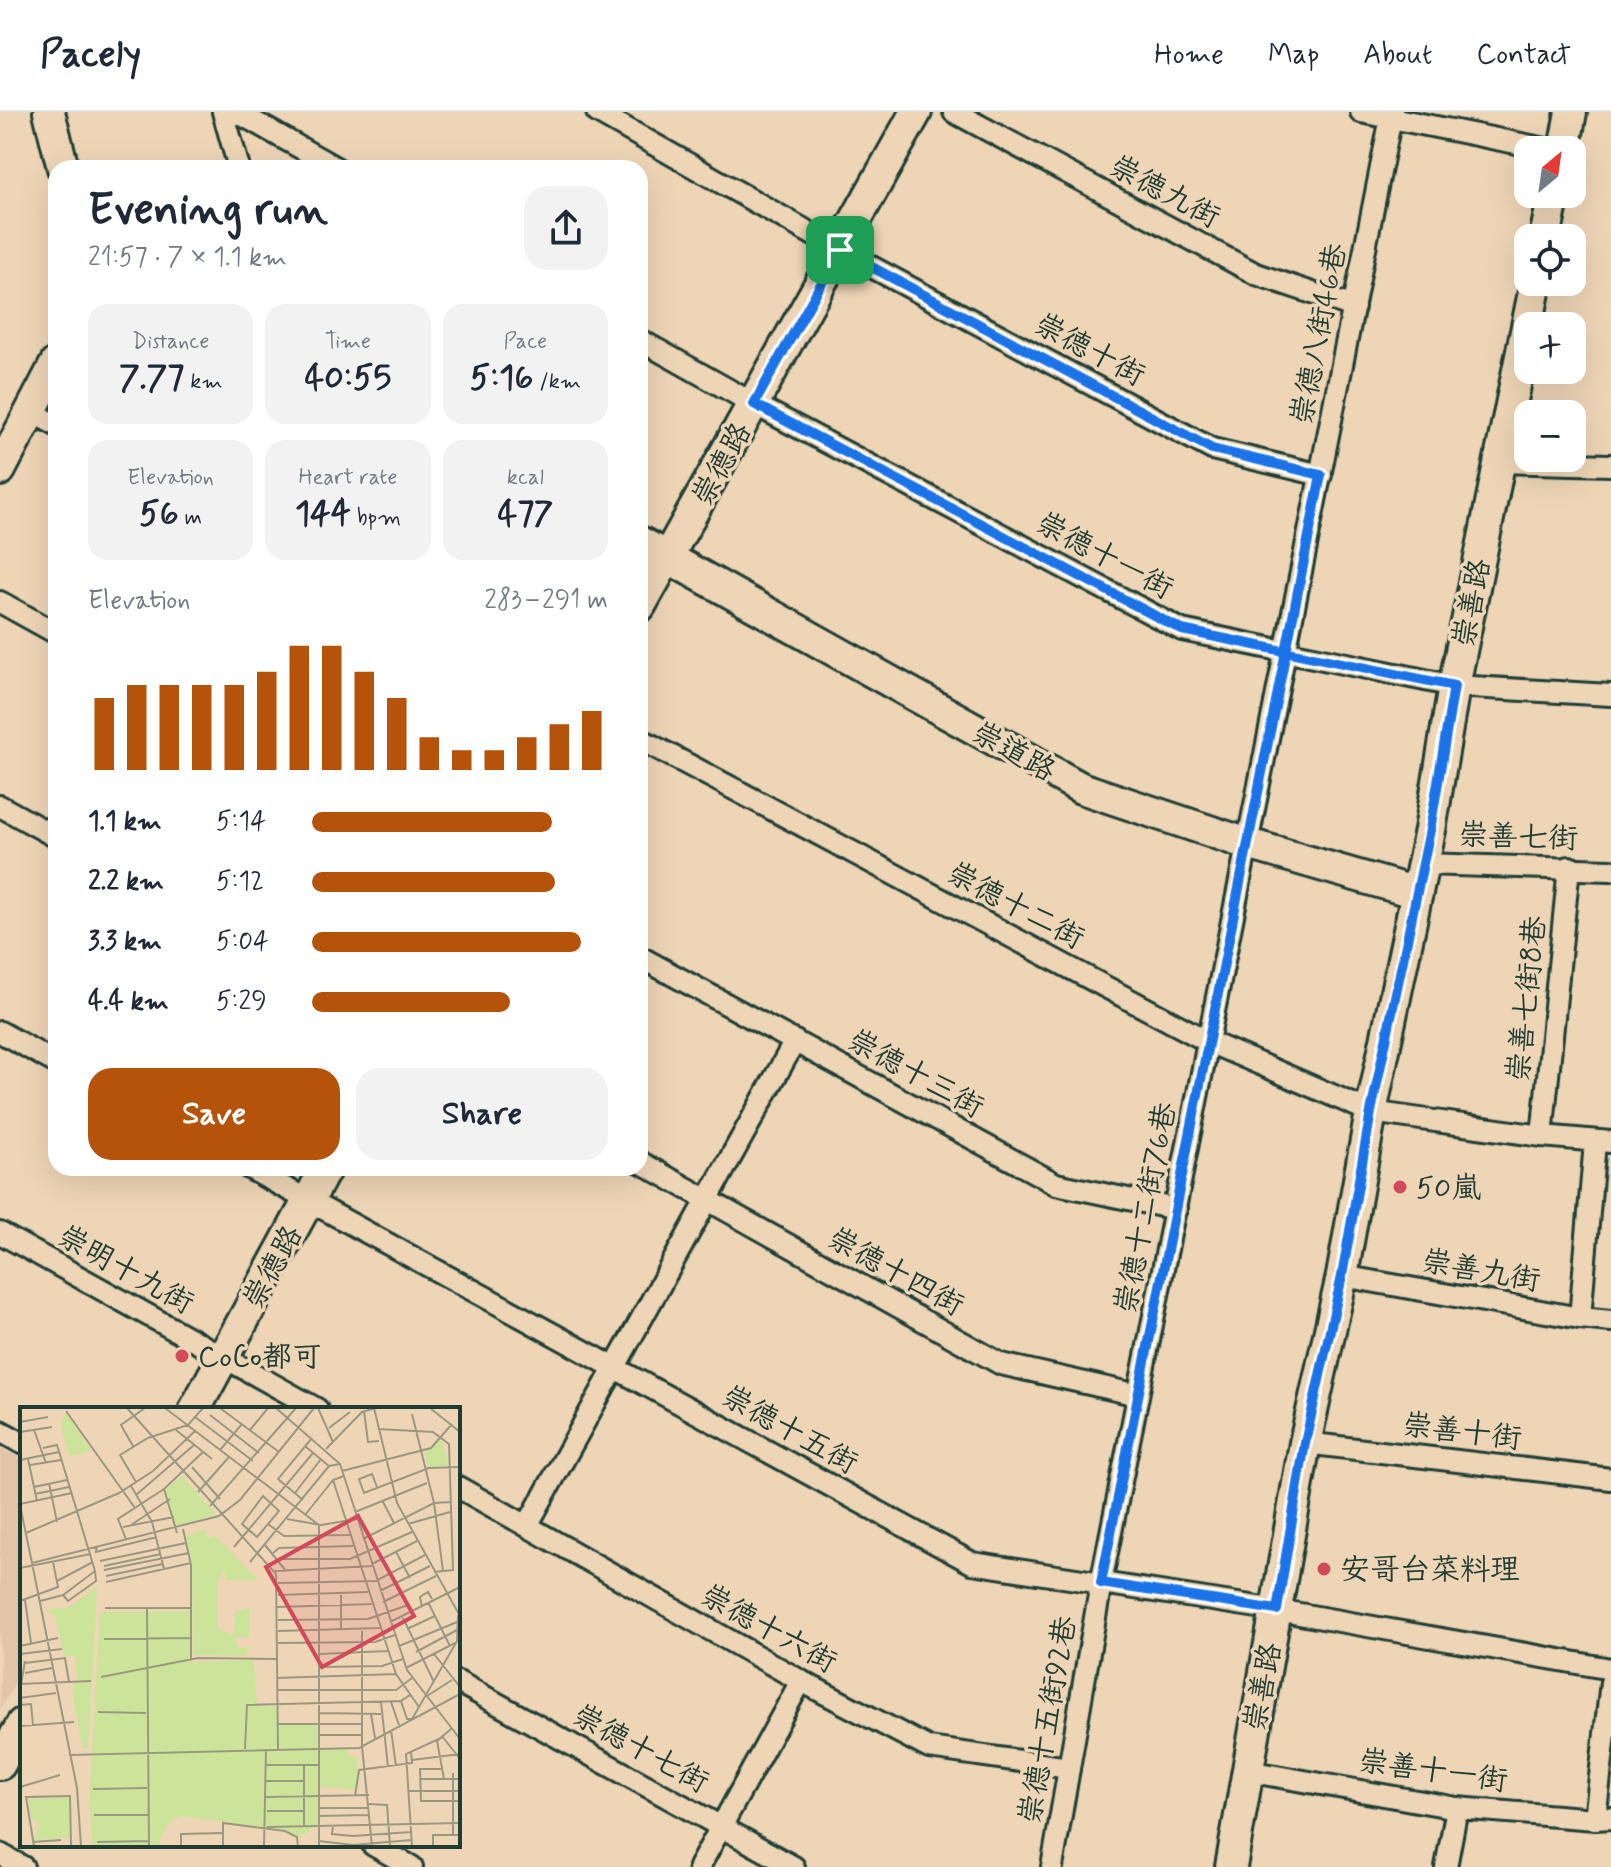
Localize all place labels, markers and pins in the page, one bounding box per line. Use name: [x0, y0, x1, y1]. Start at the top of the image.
pin: [806, 216, 874, 284]
place label: 50嵐: [1416, 1169, 1481, 1208]
marker: 50嵐: [1391, 1178, 1409, 1196]
place label: CoCo都可: [198, 1338, 322, 1377]
marker: CoCo都可: [173, 1347, 191, 1365]
place label: 安哥台菜料理: [1340, 1551, 1520, 1590]
marker: 安哥台菜料理: [1315, 1560, 1333, 1578]

